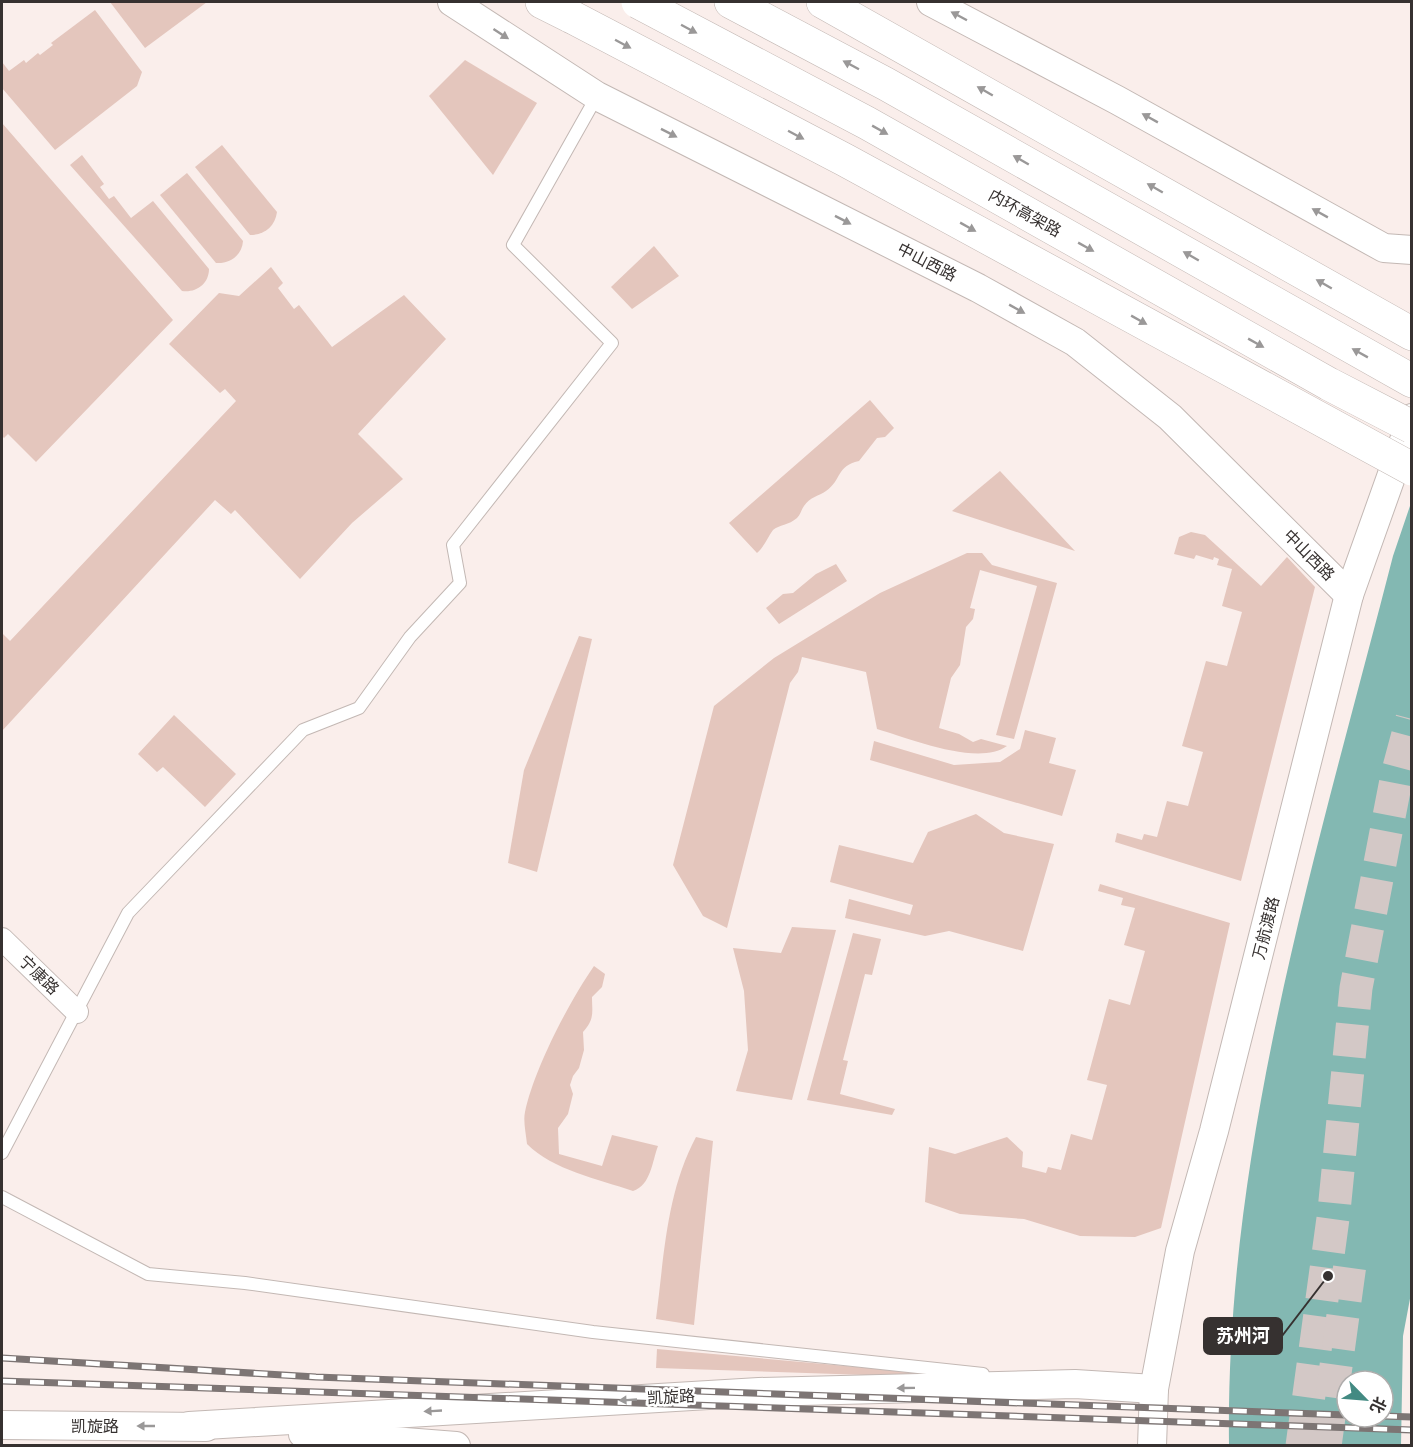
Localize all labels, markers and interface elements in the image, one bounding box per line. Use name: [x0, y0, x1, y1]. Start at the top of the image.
one-way arrow: [951, 11, 968, 21]
one-way arrow: [681, 24, 698, 34]
one-way arrow: [493, 28, 509, 39]
one-way arrow: [615, 39, 632, 49]
one-way arrow: [842, 60, 859, 70]
one-way arrow: [976, 86, 993, 96]
one-way arrow: [1141, 113, 1158, 123]
one-way arrow: [872, 125, 888, 136]
one-way arrow: [660, 128, 677, 137]
one-way arrow: [788, 130, 805, 140]
one-way arrow: [1012, 155, 1029, 165]
one-way arrow: [1146, 183, 1163, 193]
street label: 内环高架路: [985, 185, 1065, 241]
one-way arrow: [1311, 208, 1328, 218]
one-way arrow: [835, 215, 852, 225]
one-way arrow: [960, 222, 977, 232]
street label: 中山西路: [894, 239, 960, 285]
one-way arrow: [1078, 242, 1095, 252]
one-way arrow: [1182, 252, 1199, 262]
one-way arrow: [1316, 279, 1332, 290]
one-way arrow: [1008, 304, 1025, 314]
one-way arrow: [1131, 315, 1148, 325]
one-way arrow: [1248, 338, 1265, 348]
one-way arrow: [1351, 348, 1368, 358]
street label: 中山西路: [1280, 526, 1338, 584]
street label: 万航渡路: [1249, 895, 1283, 961]
street label: 宁康路: [15, 951, 63, 999]
callout: 苏州河: [1204, 1318, 1282, 1354]
text: 苏州河: [1216, 1325, 1270, 1346]
north arrow: [1335, 1369, 1395, 1429]
one-way arrow: [897, 1383, 916, 1393]
street label: 凯旋路: [647, 1386, 695, 1408]
text: 北: [1366, 1394, 1390, 1416]
one-way arrow: [618, 1395, 637, 1404]
one-way arrow: [424, 1407, 443, 1416]
street label: 凯旋路: [71, 1417, 119, 1436]
one-way arrow: [137, 1421, 156, 1431]

